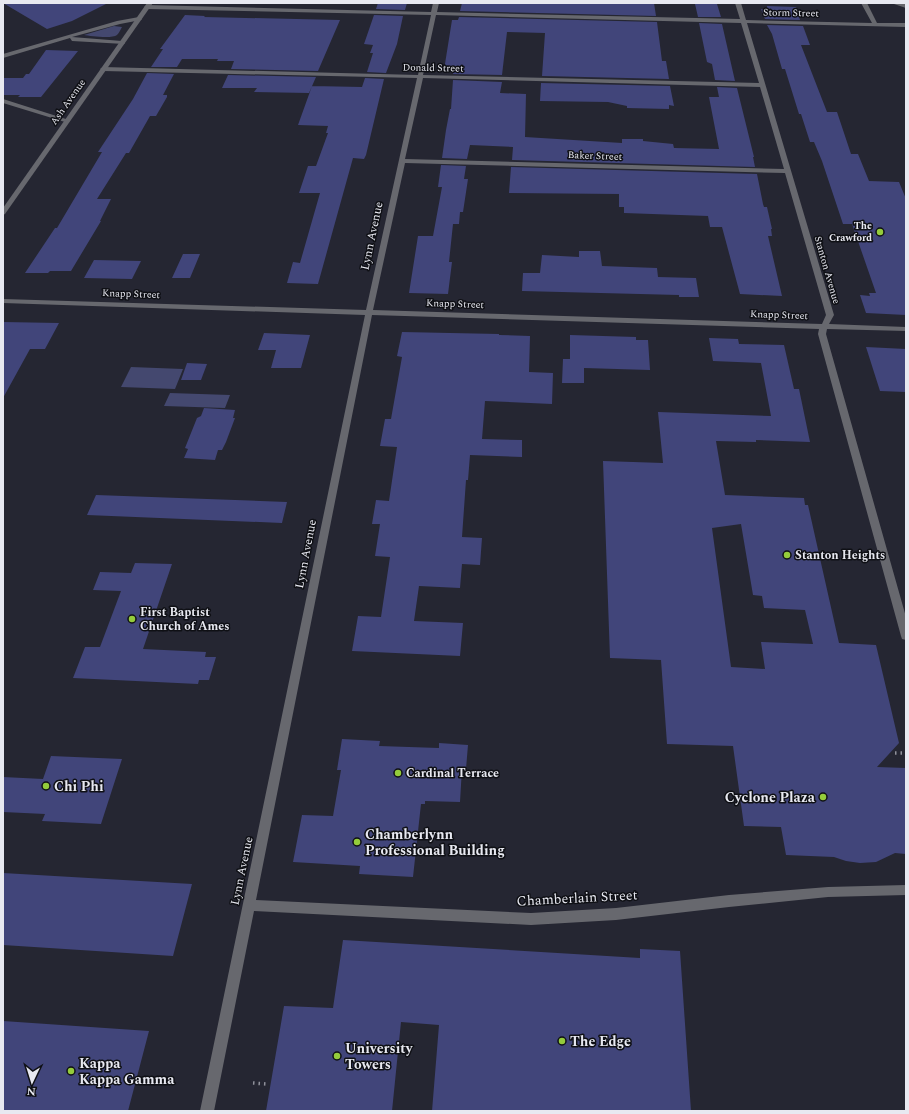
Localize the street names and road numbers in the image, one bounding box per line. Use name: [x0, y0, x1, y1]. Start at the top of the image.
street label: Storm Street: [763, 5, 819, 21]
street label: Donald Street: [402, 59, 464, 77]
street label: Ash Avenue: [46, 76, 90, 128]
street label: Baker Street: [568, 147, 623, 165]
street label: Lynn Avenue: [355, 200, 389, 272]
street label: Stanton Avenue: [810, 234, 844, 306]
street label: Knapp Street: [102, 285, 161, 303]
street label: Knapp Street: [426, 295, 485, 313]
street label: Knapp Street: [750, 306, 809, 324]
street label: Lynn Avenue: [290, 518, 322, 590]
street label: Lynn Avenue: [225, 835, 259, 907]
street label: Chamberlain Street: [516, 884, 638, 912]

